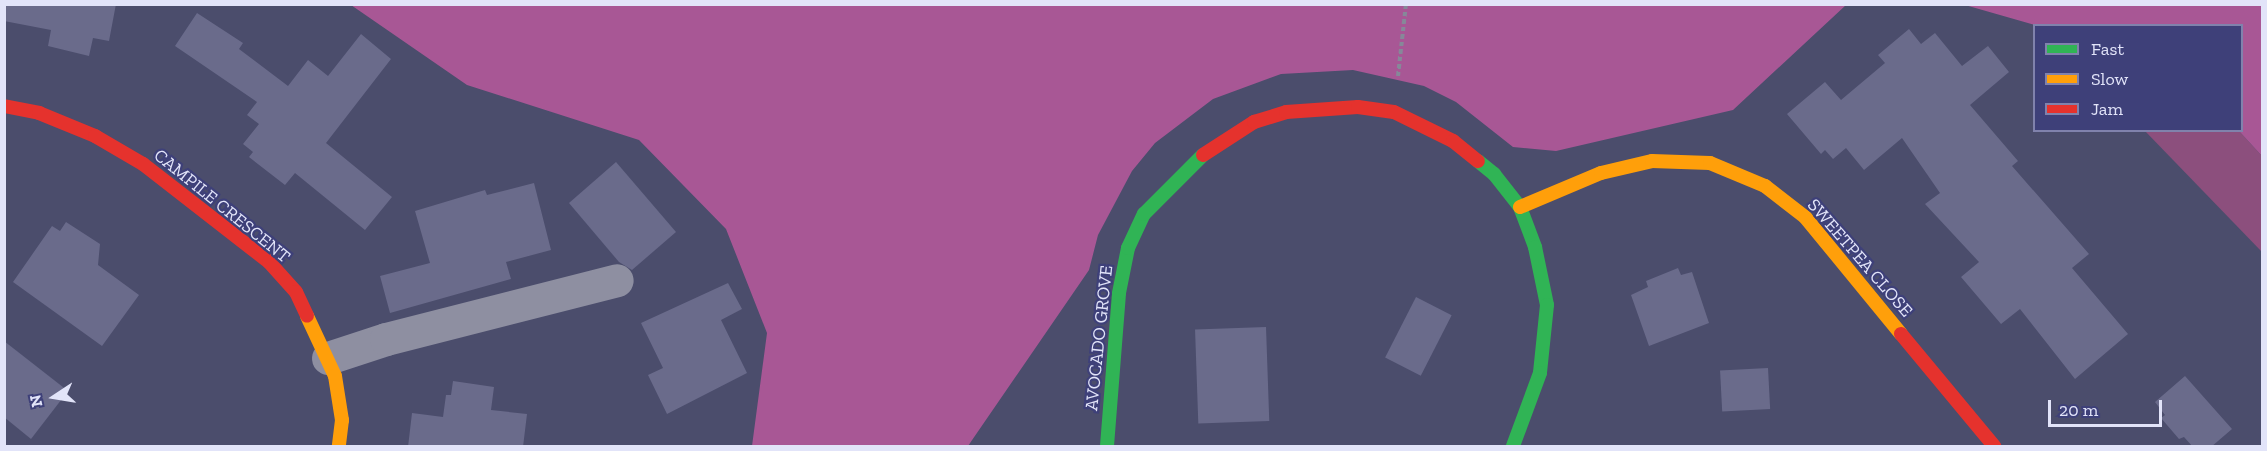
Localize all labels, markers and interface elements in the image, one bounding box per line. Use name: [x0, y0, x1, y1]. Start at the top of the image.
legend: [2033, 24, 2243, 132]
text: Fast: [2091, 38, 2124, 60]
text: Slow: [2091, 68, 2128, 90]
text: Jam: [2091, 98, 2123, 120]
street label: CAMPILE CRESCENT: [149, 144, 295, 268]
street label: SWEETPEA CLOSE: [1803, 194, 1917, 322]
street label: AVOCADO GROVE: [1081, 264, 1117, 412]
north arrow: [24, 367, 84, 427]
scale bar: [2051, 388, 2165, 426]
text: N: [25, 393, 46, 409]
text: 20 m: [2059, 399, 2098, 421]

